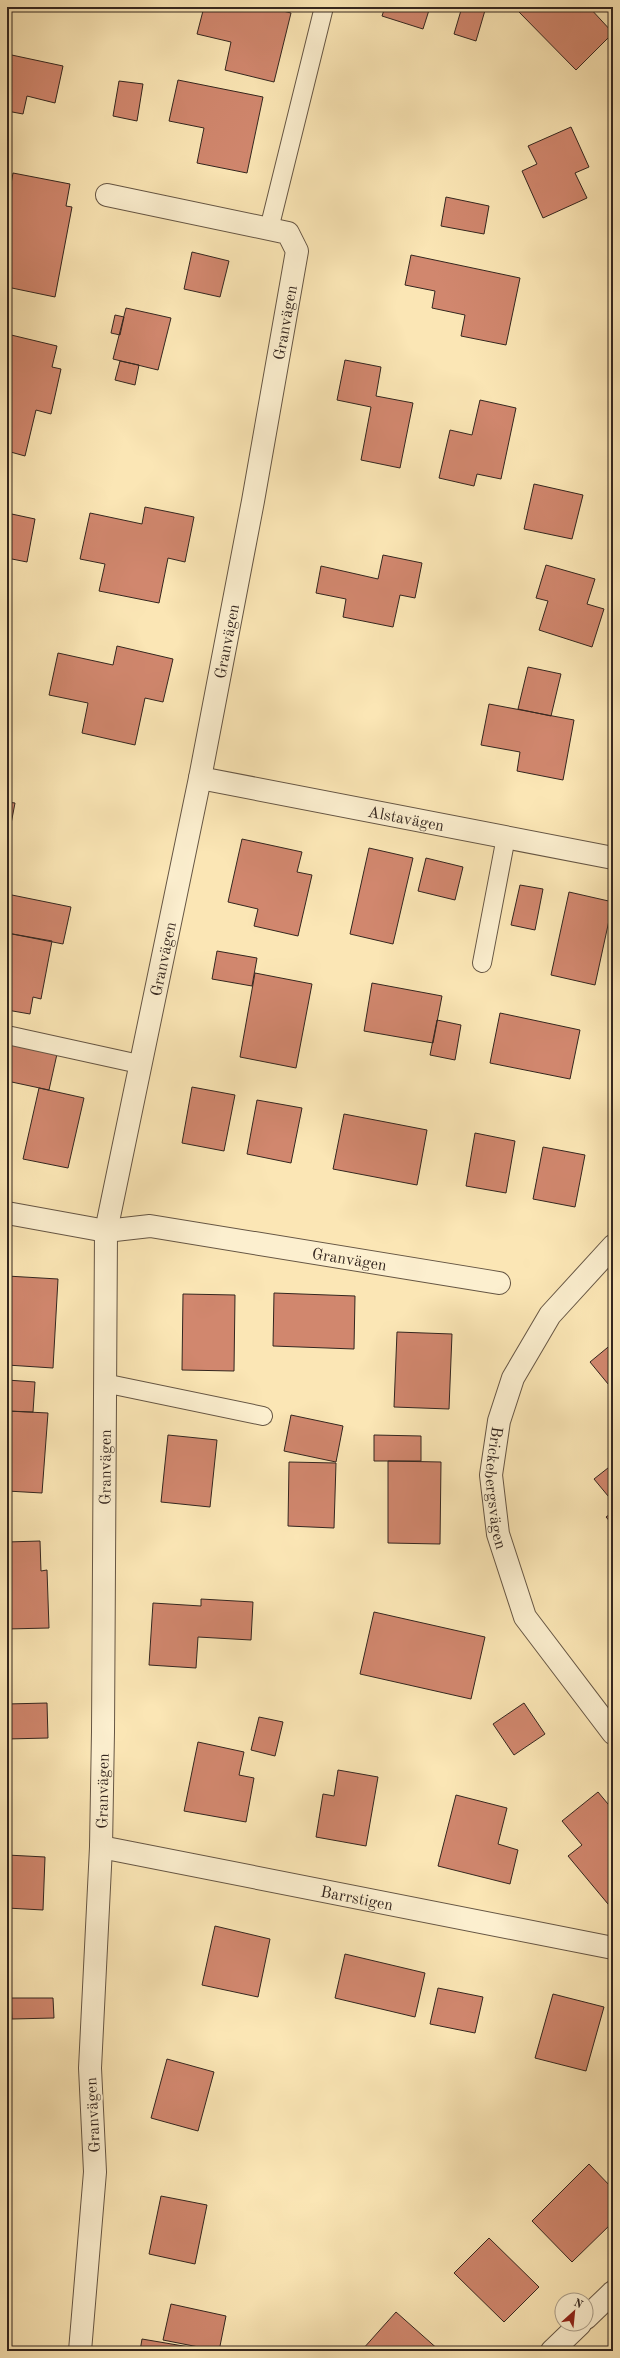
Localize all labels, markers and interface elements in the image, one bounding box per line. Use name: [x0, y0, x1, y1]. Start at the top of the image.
street label: Granvägen: [272, 284, 301, 361]
street label: Granvägen: [213, 603, 243, 680]
street label: Alstavägen: [366, 805, 446, 835]
street label: Granvägen: [149, 920, 180, 998]
street label: Granvägen: [310, 1247, 388, 1275]
street label: Brickebergsvägen: [481, 1425, 508, 1552]
street label: Granvägen: [98, 1429, 115, 1505]
street label: Granvägen: [95, 1753, 113, 1829]
street label: Barrstigen: [319, 1885, 395, 1915]
street label: Granvägen: [84, 2076, 104, 2153]
north arrow: [554, 2292, 594, 2332]
text: N: [572, 2298, 585, 2312]

